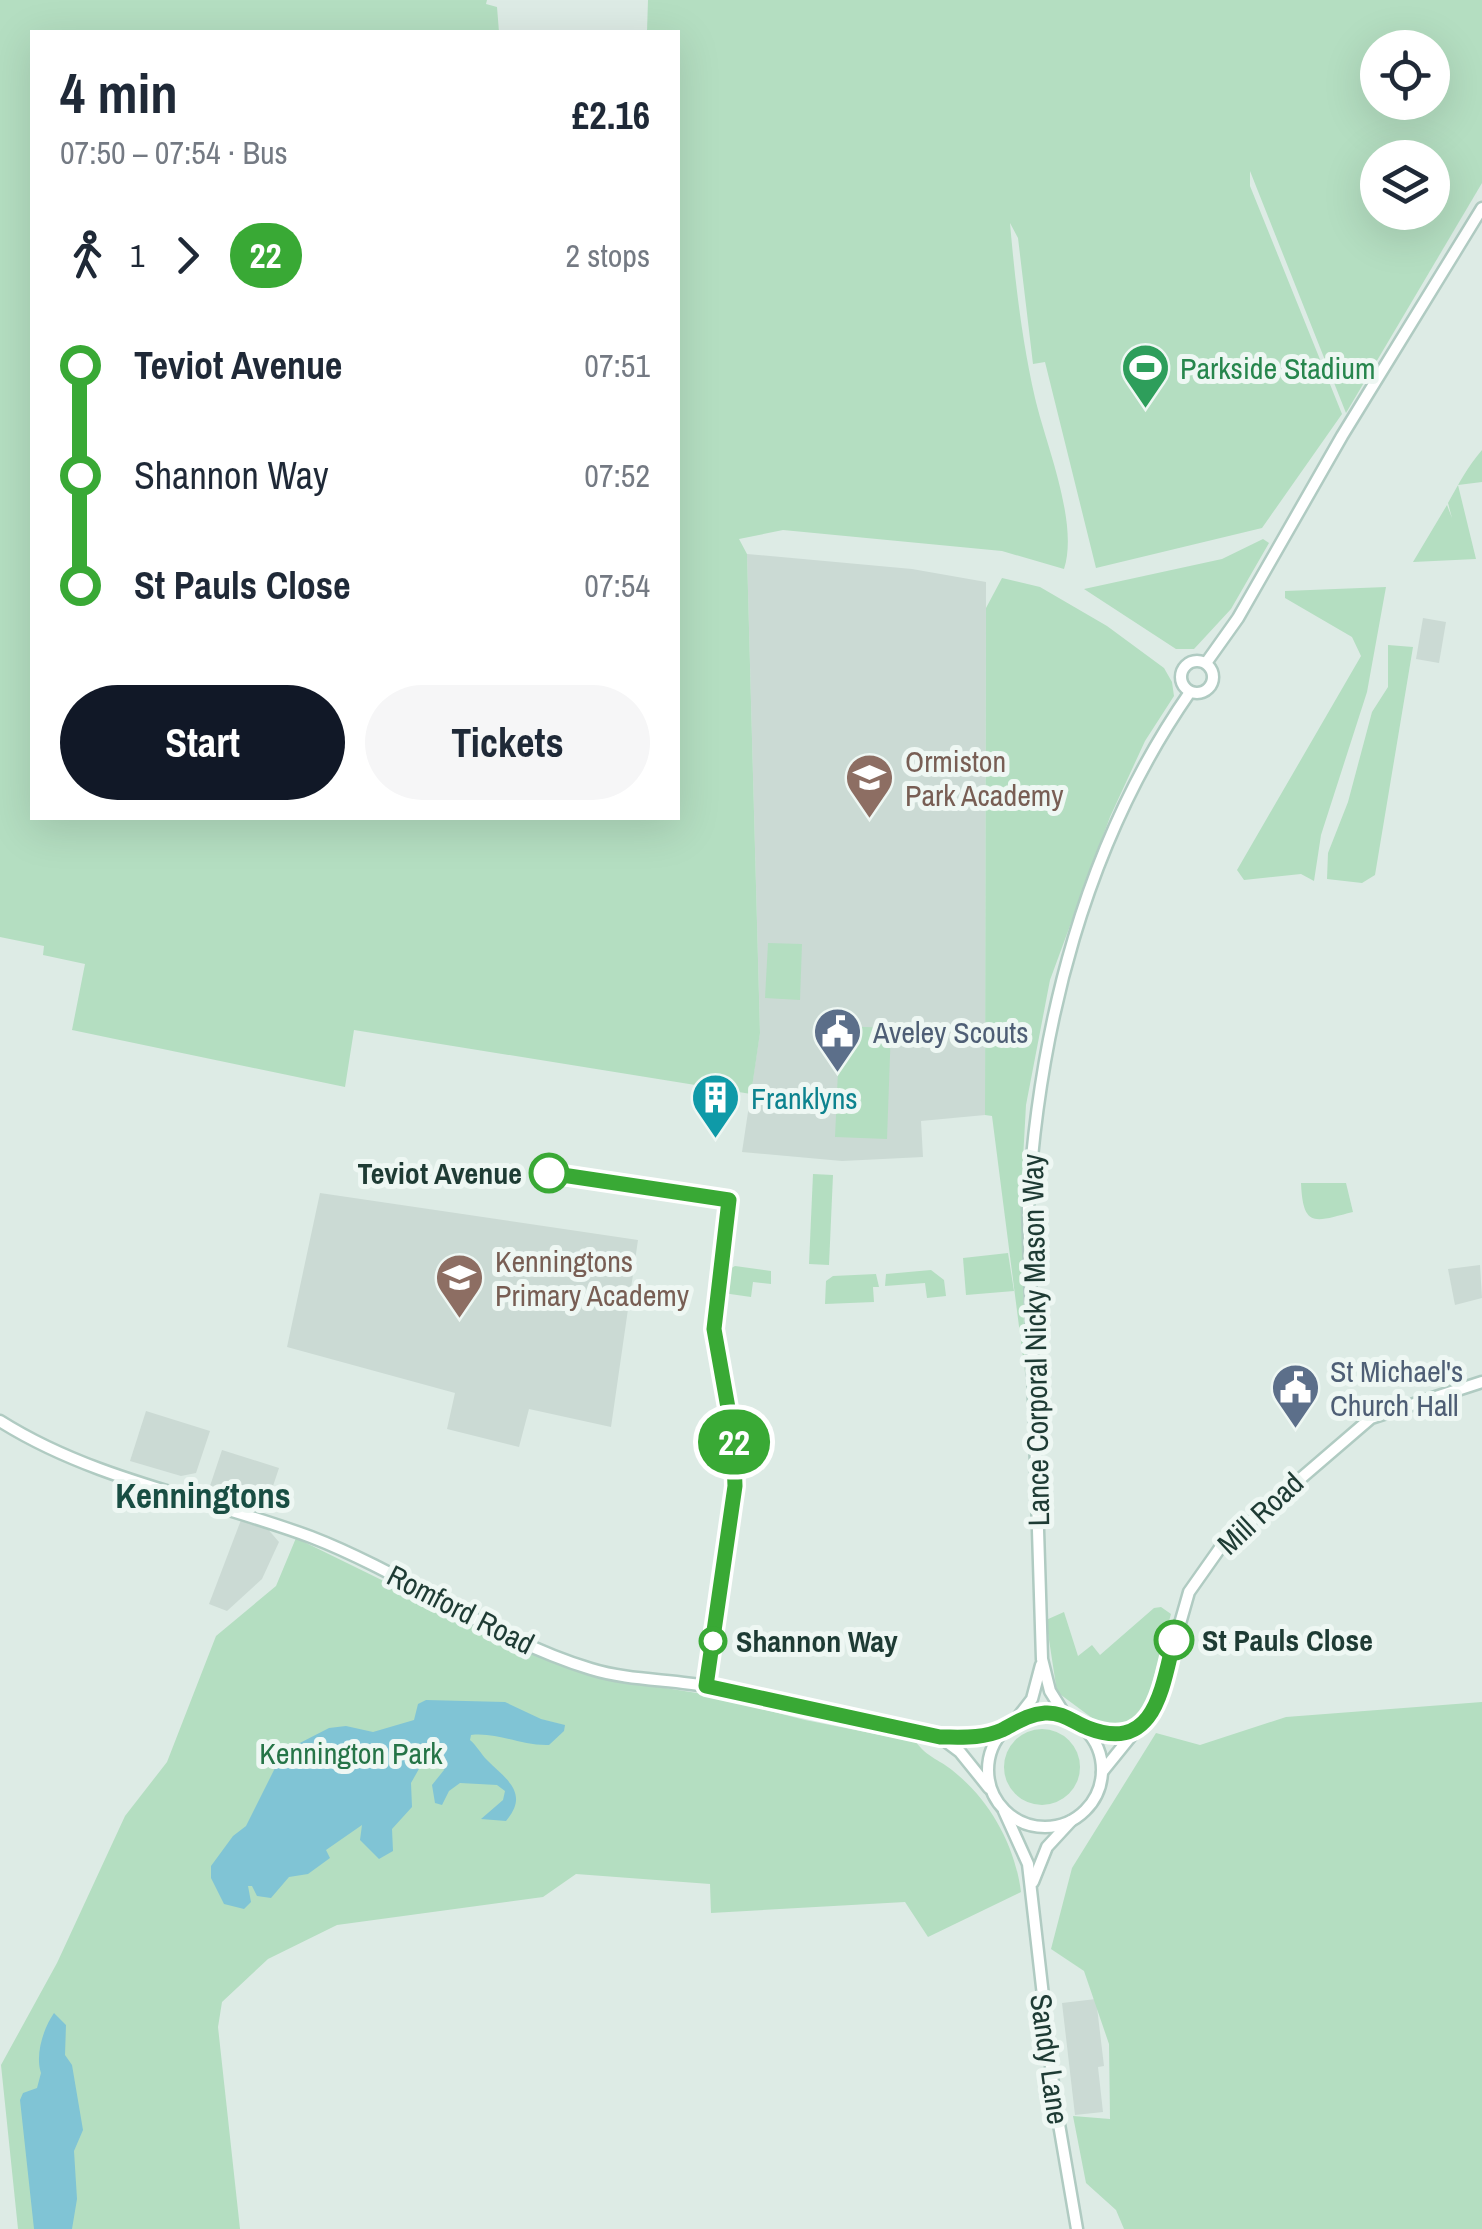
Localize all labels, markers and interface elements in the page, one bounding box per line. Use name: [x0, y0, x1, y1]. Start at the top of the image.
map controls: [1360, 30, 1450, 230]
button: locate: [1360, 30, 1450, 120]
text: 4 min: [60, 56, 178, 130]
text: £2.16: [572, 90, 650, 141]
text: 07:50 – 07:54 · Bus: [60, 131, 288, 174]
button: layers: [1360, 140, 1450, 230]
icon: walk: [60, 228, 115, 283]
icon: forward: [160, 228, 215, 283]
text: 22: [250, 232, 282, 279]
text: 1: [130, 234, 145, 277]
text: 2 stops: [565, 234, 650, 277]
text: Teviot Avenue: [134, 340, 342, 391]
sports icon: Parkside Stadium: [1119, 342, 1171, 410]
text: 07:51: [584, 344, 650, 387]
place label: Parkside Stadium: [1180, 348, 1376, 388]
text: Shannon Way: [134, 450, 329, 501]
text: 07:52: [584, 454, 650, 497]
text: St Pauls Close: [134, 560, 351, 611]
text: 07:54: [584, 564, 650, 607]
button: Start: [60, 685, 345, 800]
button: Tickets: [365, 685, 650, 800]
place label: Ormiston Park Academy: [905, 741, 1064, 815]
school or university icon: Ormiston Park Academy: [844, 752, 896, 820]
public building icon: Aveley Scouts: [812, 1006, 864, 1074]
place label: Aveley Scouts: [872, 1012, 1028, 1052]
building icon: Franklyns: [690, 1072, 742, 1140]
place label: Franklyns: [751, 1078, 858, 1118]
place label: Teviot Avenue: [357, 1153, 522, 1193]
street label: Lance Corporal Nicky Mason Way: [1012, 1153, 1058, 1526]
marker: Teviot Avenue: [530, 1154, 568, 1192]
place label: Kenningtons Primary Academy: [495, 1241, 690, 1315]
school or university icon: Kenningtons Primary Academy: [434, 1252, 486, 1320]
place label: St Michael's Church Hall: [1330, 1351, 1463, 1425]
public building icon: St Michael's Church Hall: [1269, 1362, 1321, 1430]
line badge: 22: [689, 1410, 779, 1474]
text: 22: [718, 1419, 750, 1466]
street label: Mill Road: [1208, 1463, 1312, 1563]
district label: Kenningtons: [115, 1472, 291, 1519]
street label: Romford Road: [381, 1555, 541, 1663]
place label: St Pauls Close: [1202, 1620, 1373, 1660]
place label: Shannon Way: [736, 1621, 898, 1661]
marker: St Pauls Close: [1155, 1621, 1193, 1659]
marker: Shannon Way: [700, 1628, 726, 1654]
park label: Kennington Park: [259, 1733, 443, 1773]
street label: Sandy Lane: [1021, 1991, 1079, 2127]

